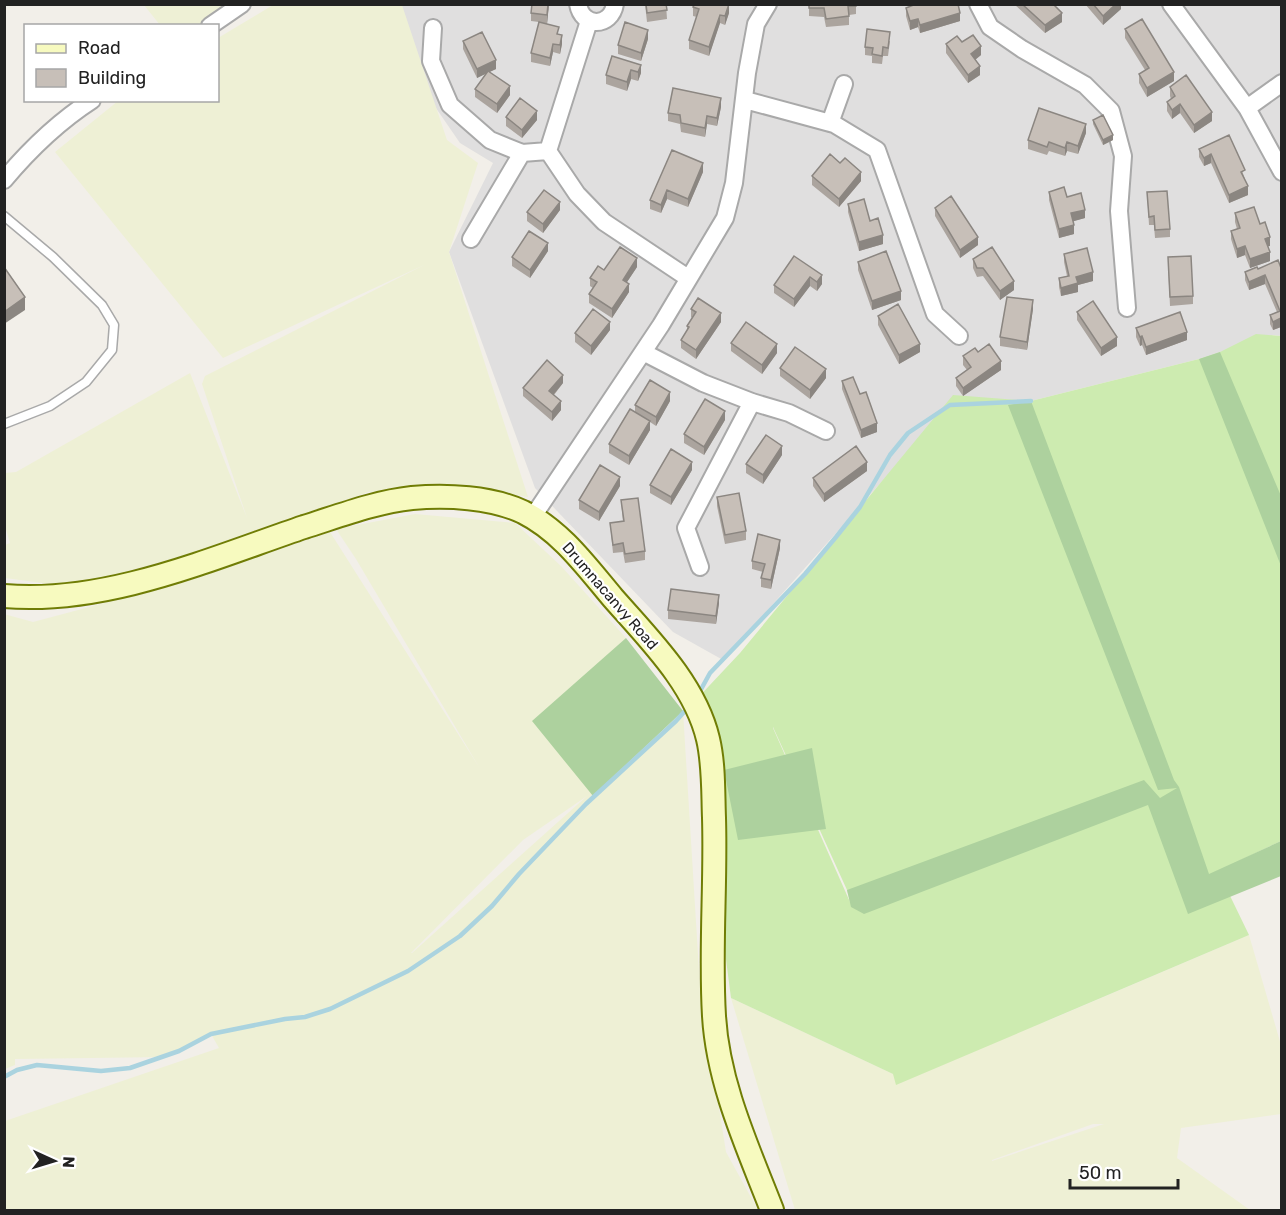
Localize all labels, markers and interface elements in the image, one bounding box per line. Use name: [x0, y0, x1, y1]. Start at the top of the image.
legend: [24, 24, 219, 102]
text: Road: [78, 37, 121, 59]
text: Building: [78, 67, 146, 89]
street label: Drumnacanvy Road: [558, 539, 662, 653]
north arrow: [24, 1131, 84, 1191]
scale bar: [1070, 1152, 1178, 1190]
text: N: [59, 1156, 78, 1168]
text: 50 m: [1079, 1162, 1122, 1184]

